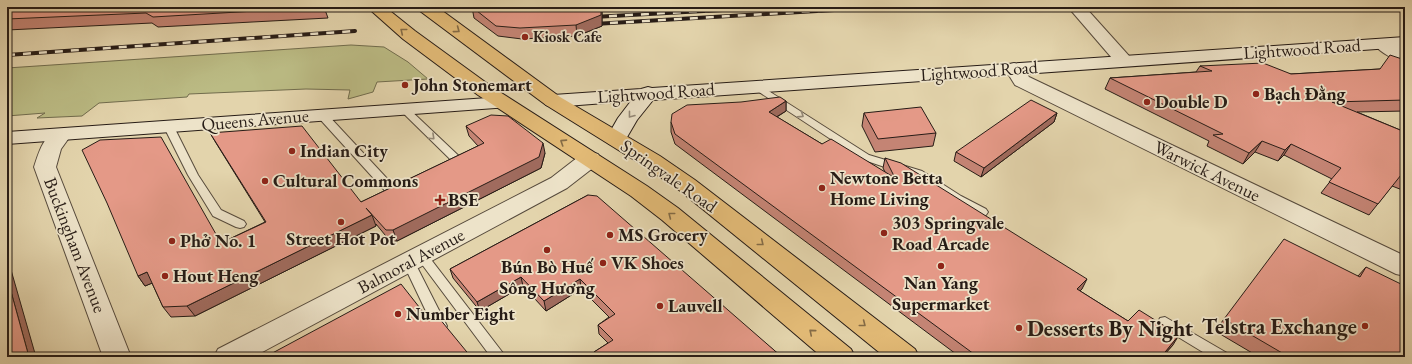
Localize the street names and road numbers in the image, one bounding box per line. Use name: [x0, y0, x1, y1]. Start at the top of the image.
street label: Lightwood Road: [1242, 33, 1362, 64]
street label: Lightwood Road: [919, 55, 1039, 86]
street label: Lightwood Road: [596, 77, 716, 108]
street label: Queens Avenue: [200, 103, 310, 136]
street label: Springvale Road: [616, 134, 723, 218]
street label: Warwick Avenue: [1150, 135, 1264, 206]
street label: Buckingham Avenue: [39, 174, 112, 316]
street label: Balmoral Avenue: [353, 223, 468, 298]

